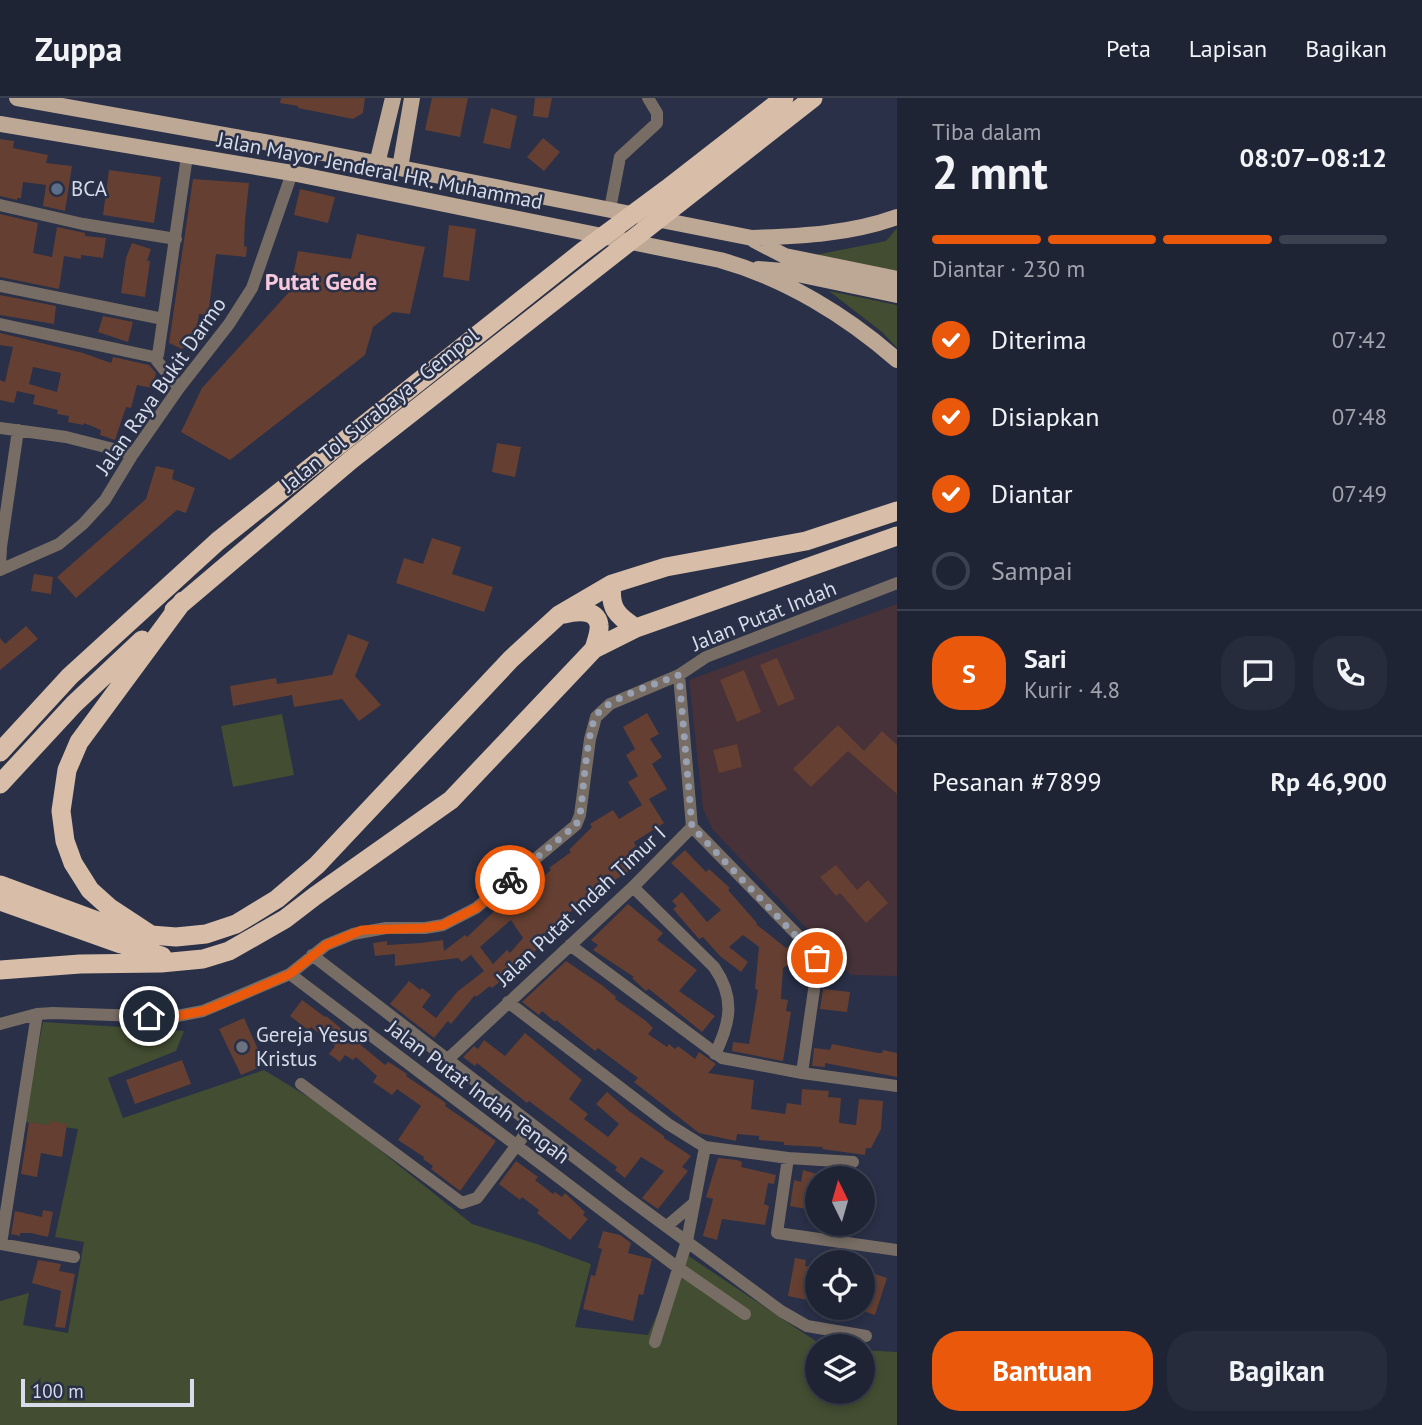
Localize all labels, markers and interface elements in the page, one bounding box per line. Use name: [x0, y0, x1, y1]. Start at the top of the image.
text: Zuppa: [35, 27, 122, 70]
text: Peta: [1106, 33, 1151, 64]
text: Lapisan: [1189, 33, 1267, 64]
text: Bagikan: [1305, 33, 1387, 64]
text: Tiba dalam: [932, 117, 1041, 146]
street label: Jalan Mayor Jenderal HR. Muhammad: [214, 125, 545, 215]
text: 08:07–08:12: [1240, 141, 1387, 174]
text: 2 mnt: [932, 142, 1048, 202]
place label: BCA: [71, 175, 108, 202]
marker: BCA: [49, 181, 65, 197]
text: Diantar · 230 m: [932, 254, 1085, 283]
district label: Putat Gede: [265, 266, 377, 297]
street label: Jalan Raya Bukit Darmo: [89, 292, 232, 480]
icon: check: [932, 321, 970, 359]
street label: Jalan Tol Surabaya–Gempol: [275, 322, 484, 498]
text: Diterima: [991, 323, 1087, 356]
text: 07:42: [1332, 325, 1387, 354]
icon: check: [932, 398, 970, 436]
text: Disiapkan: [991, 400, 1099, 433]
text: 07:48: [1332, 402, 1387, 431]
icon: check: [932, 475, 970, 513]
text: Diantar: [991, 477, 1073, 510]
text: 07:49: [1332, 479, 1387, 508]
text: Sampai: [991, 554, 1073, 587]
street label: Jalan Putat Indah: [687, 574, 840, 657]
button: chat: [1221, 636, 1295, 710]
button: phone: [1313, 636, 1387, 710]
text: Sari: [1024, 642, 1067, 675]
text: S: [962, 657, 976, 690]
text: Kurir · 4.8: [1024, 675, 1120, 704]
text: Pesanan #7899: [932, 765, 1102, 798]
text: Rp 46,900: [1270, 765, 1387, 798]
street label: Jalan Putat Indah Timur I: [489, 820, 671, 992]
courier: [475, 845, 545, 915]
icon: bike: [491, 861, 529, 899]
pin: [787, 928, 847, 988]
icon: bag: [798, 939, 836, 977]
pin: [119, 986, 179, 1046]
icon: home: [130, 997, 168, 1035]
street label: Jalan Putat Indah Tengah: [380, 1013, 575, 1169]
place label: Gereja Yesus Kristus: [256, 1021, 368, 1072]
marker: Gereja Yesus Kristus: [234, 1039, 250, 1055]
north arrow: [805, 1166, 875, 1236]
map controls: [805, 1166, 875, 1404]
button: locate: [805, 1250, 875, 1320]
button: Bantuan: [932, 1331, 1153, 1411]
button: Bagikan: [1167, 1331, 1387, 1411]
button: layers: [805, 1334, 875, 1404]
scale bar: [21, 1376, 194, 1408]
text: 100 m: [32, 1379, 84, 1403]

